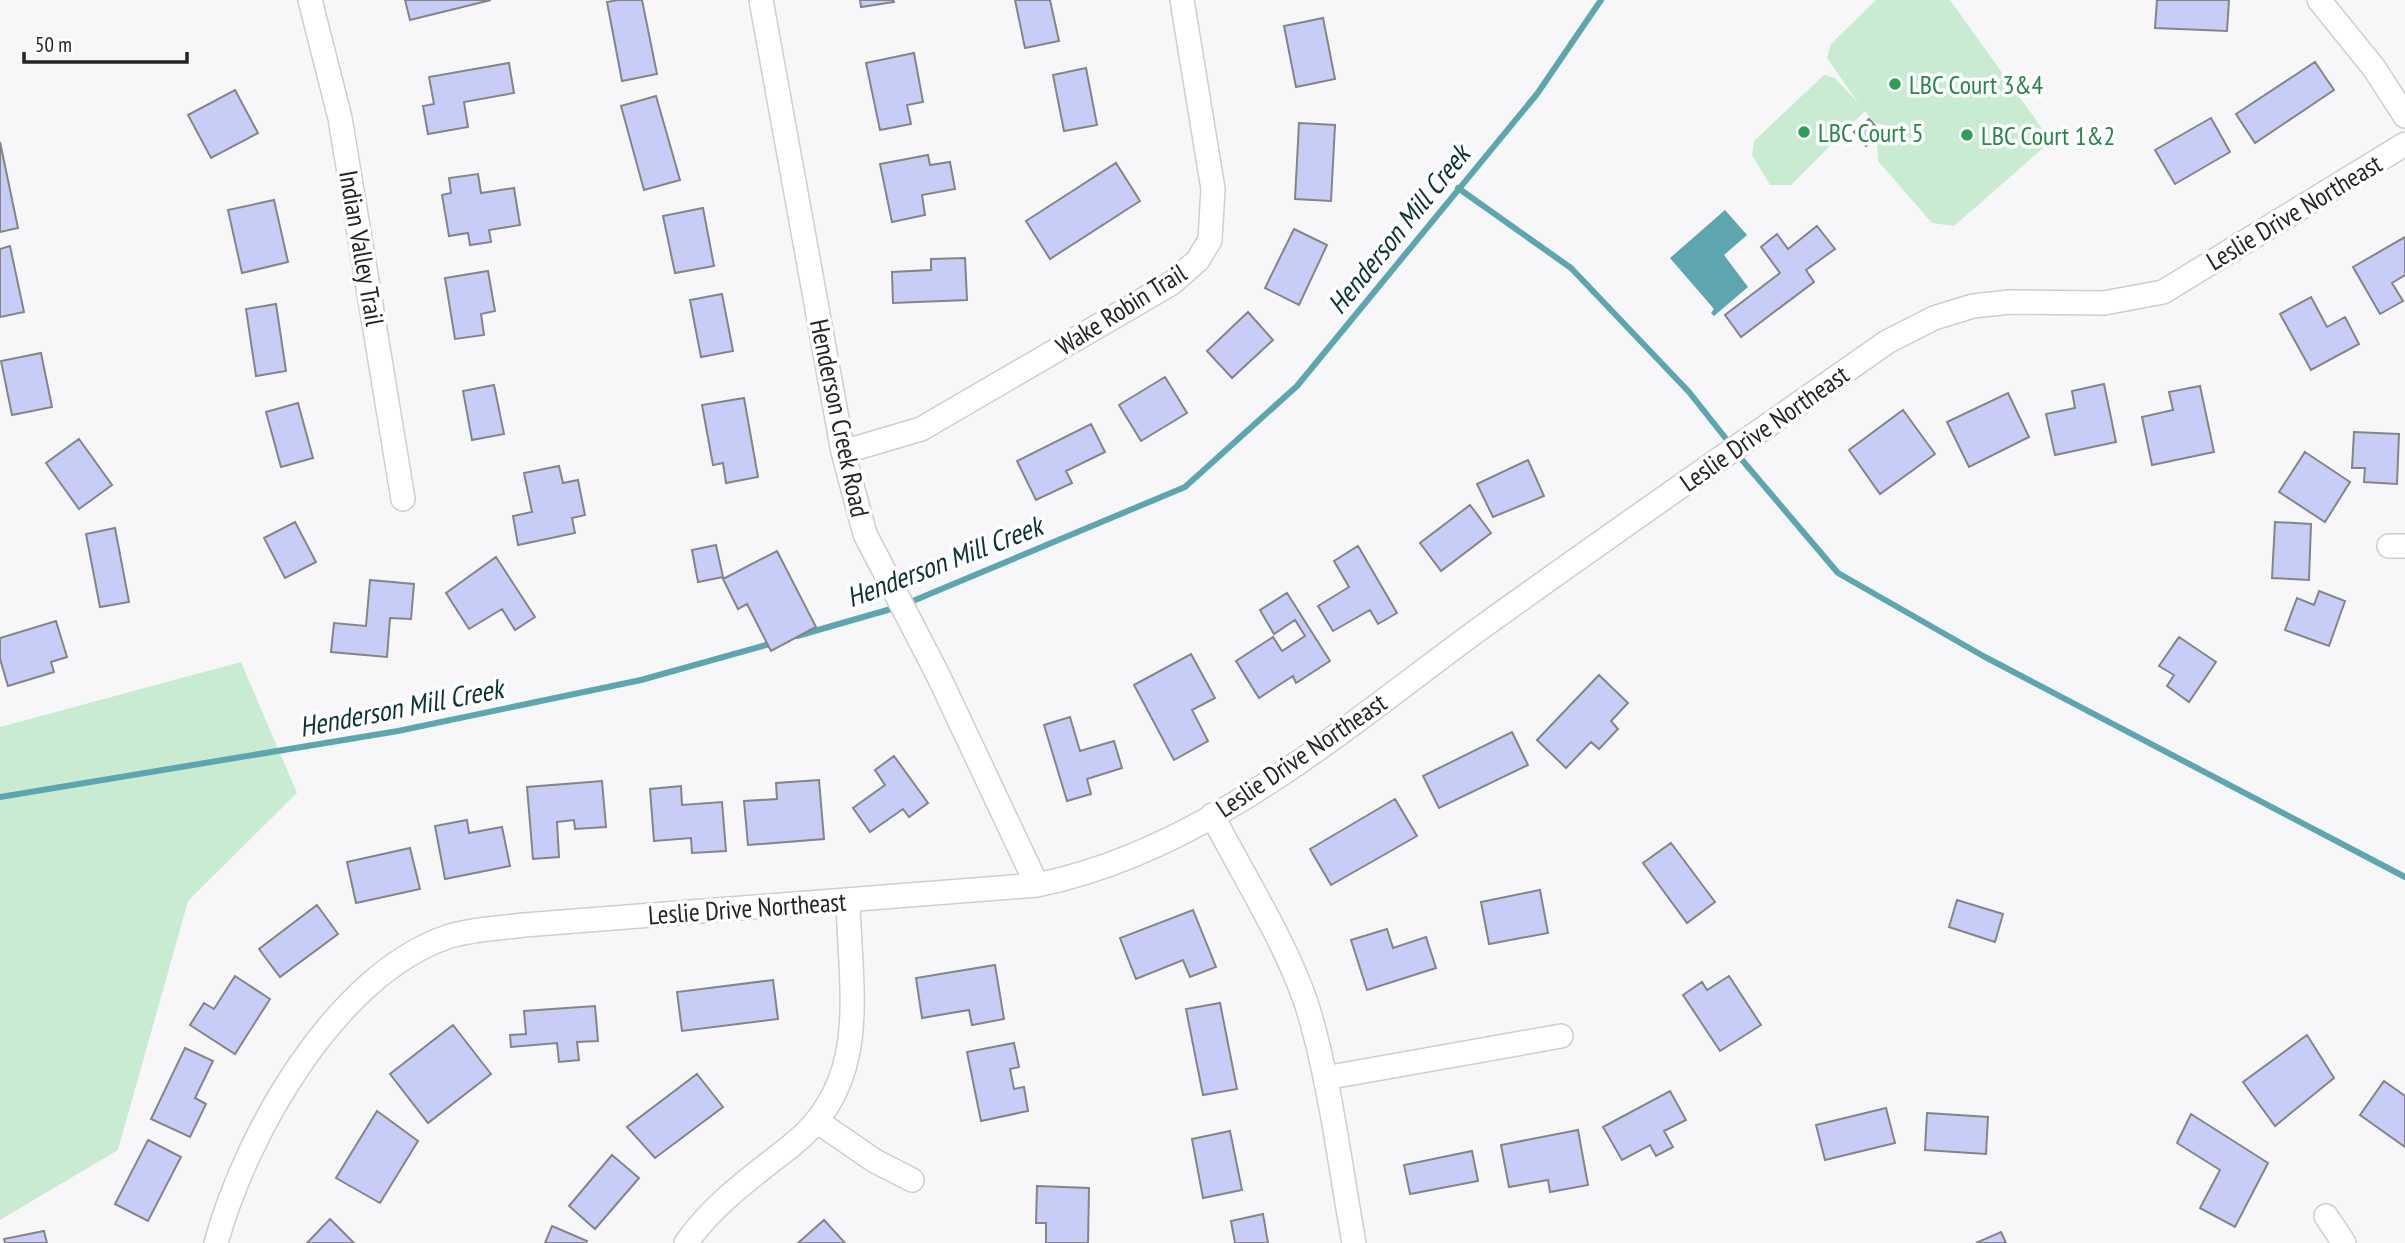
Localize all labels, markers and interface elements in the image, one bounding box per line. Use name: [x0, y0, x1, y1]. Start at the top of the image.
scale bar: [24, 21, 187, 65]
text: 50 m: [35, 31, 72, 58]
place label: LBC Court 3&4: [1909, 68, 2043, 101]
marker: LBC Court 3&4: [1887, 76, 1903, 92]
place label: LBC Court 5: [1818, 116, 1923, 149]
place label: LBC Court 1&2: [1981, 119, 2115, 152]
marker: LBC Court 5: [1796, 124, 1812, 140]
marker: LBC Court 1&2: [1959, 127, 1975, 143]
water label: Henderson Mill Creek: [1319, 135, 1479, 321]
street label: Leslie Drive Northeast: [2200, 147, 2388, 277]
street label: Indian Valley Trail: [332, 168, 392, 328]
street label: Wake Robin Trail: [1050, 256, 1192, 362]
street label: Henderson Creek Road: [803, 316, 877, 520]
street label: Leslie Drive Northeast: [1673, 358, 1855, 498]
water label: Henderson Mill Creek: [841, 506, 1050, 615]
water label: Henderson Mill Creek: [296, 669, 509, 745]
street label: Leslie Drive Northeast: [1209, 686, 1393, 824]
street label: Leslie Drive Northeast: [647, 885, 847, 931]

